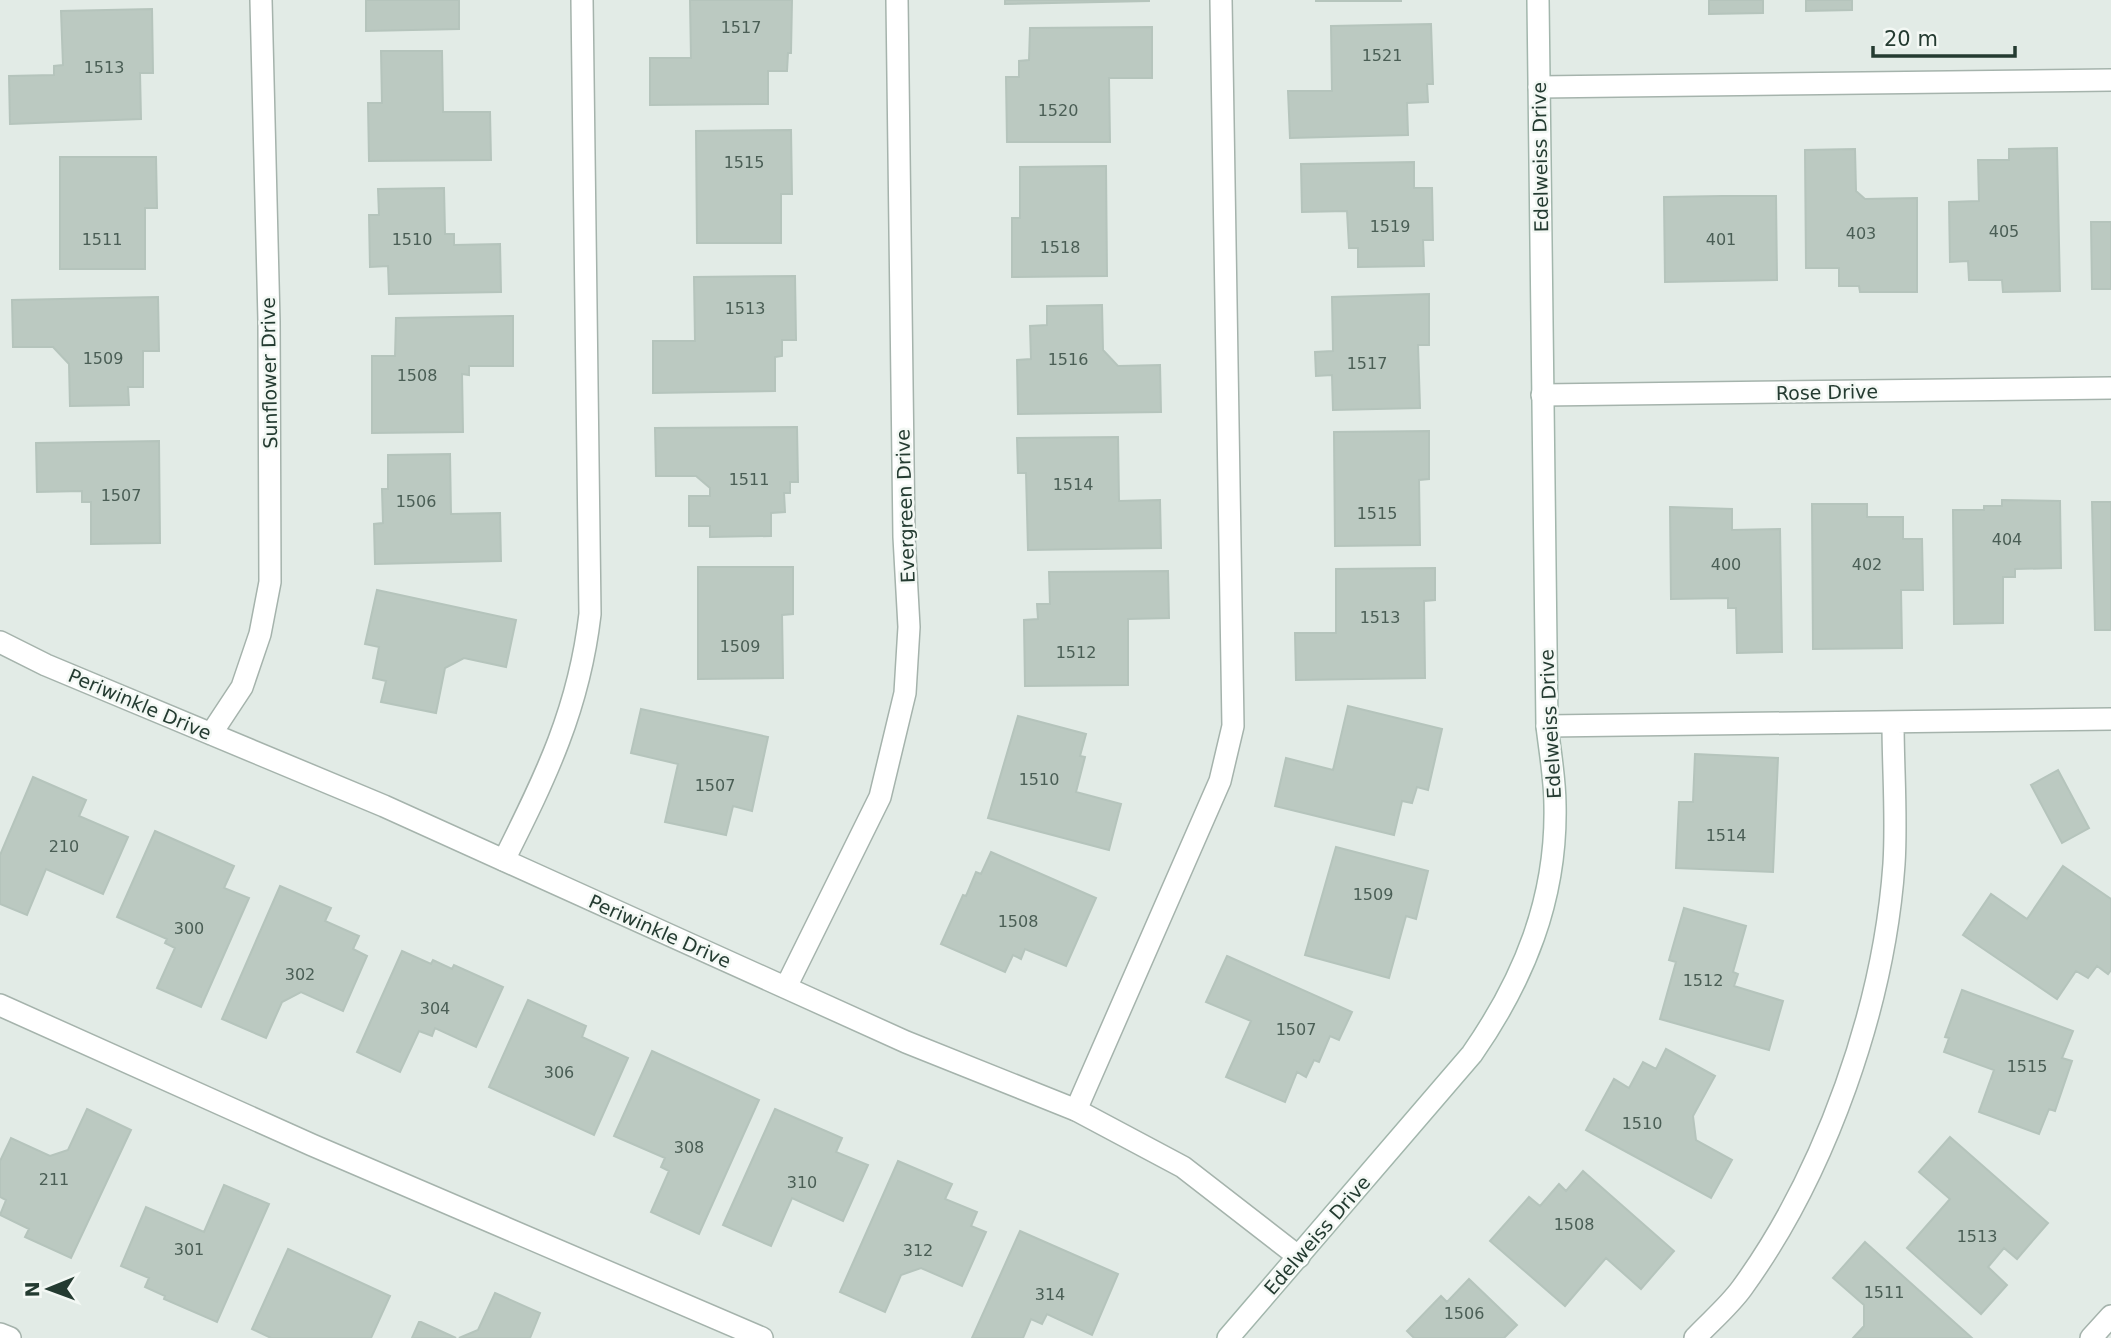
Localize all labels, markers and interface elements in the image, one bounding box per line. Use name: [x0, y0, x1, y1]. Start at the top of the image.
scale bar: [1873, 14, 2015, 58]
house number: 1517: [721, 18, 761, 37]
text: 20 m: [1884, 27, 1938, 51]
house number: 1521: [1362, 46, 1402, 65]
house number: 1513: [84, 58, 124, 77]
street label: Edelweiss Drive: [1528, 82, 1552, 232]
house number: 1520: [1038, 101, 1078, 120]
house number: 1515: [724, 153, 764, 172]
house number: 1519: [1370, 217, 1410, 236]
house number: 405: [1989, 222, 2019, 241]
house number: 403: [1846, 224, 1876, 243]
house number: 1511: [82, 230, 122, 249]
house number: 1510: [392, 230, 432, 249]
house number: 401: [1706, 230, 1736, 249]
house number: 1518: [1040, 238, 1080, 257]
street label: Sunflower Drive: [257, 297, 281, 449]
house number: 1513: [725, 299, 765, 318]
house number: 1509: [83, 349, 123, 368]
house number: 1516: [1048, 350, 1088, 369]
house number: 1517: [1347, 354, 1387, 373]
house number: 1508: [397, 366, 437, 385]
street label: Rose Drive: [1776, 380, 1878, 404]
street label: Evergreen Drive: [891, 429, 919, 583]
house number: 1511: [729, 470, 769, 489]
house number: 1514: [1053, 475, 1093, 494]
house number: 1507: [101, 486, 141, 505]
house number: 1506: [396, 492, 436, 511]
house number: 1515: [1357, 504, 1397, 523]
house number: 404: [1992, 530, 2022, 549]
house number: 400: [1711, 555, 1741, 574]
house number: 402: [1852, 555, 1882, 574]
house number: 1513: [1360, 608, 1400, 627]
house number: 1509: [720, 637, 760, 656]
house number: 1512: [1056, 643, 1096, 662]
street label: Edelweiss Drive: [1535, 649, 1565, 799]
street label: Periwinkle Drive: [65, 664, 215, 744]
house number: 1510: [1019, 770, 1059, 789]
house number: 1507: [695, 776, 735, 795]
house number: 1514: [1706, 826, 1746, 845]
house number: 210: [49, 837, 79, 856]
house number: 1509: [1353, 885, 1393, 904]
street label: Periwinkle Drive: [586, 890, 734, 972]
house number: 1508: [998, 912, 1038, 931]
house number: 300: [174, 919, 204, 938]
house number: 302: [285, 965, 315, 984]
house number: 1512: [1683, 971, 1723, 990]
house number: 304: [420, 999, 450, 1018]
house number: 1507: [1276, 1020, 1316, 1039]
house number: 1515: [2007, 1057, 2047, 1076]
house number: 306: [544, 1063, 574, 1082]
house number: 1510: [1622, 1114, 1662, 1133]
house number: 308: [674, 1138, 704, 1157]
house number: 211: [39, 1170, 69, 1189]
street label: Edelweiss Drive: [1259, 1171, 1375, 1299]
house number: 310: [787, 1173, 817, 1192]
house number: 1508: [1554, 1215, 1594, 1234]
house number: 1513: [1957, 1227, 1997, 1246]
house number: 301: [174, 1240, 204, 1259]
house number: 312: [903, 1241, 933, 1260]
north arrow: [14, 1254, 84, 1324]
text: N: [21, 1281, 43, 1297]
house number: 1511: [1864, 1283, 1904, 1302]
house number: 314: [1035, 1285, 1065, 1304]
house number: 1506: [1444, 1304, 1484, 1323]

